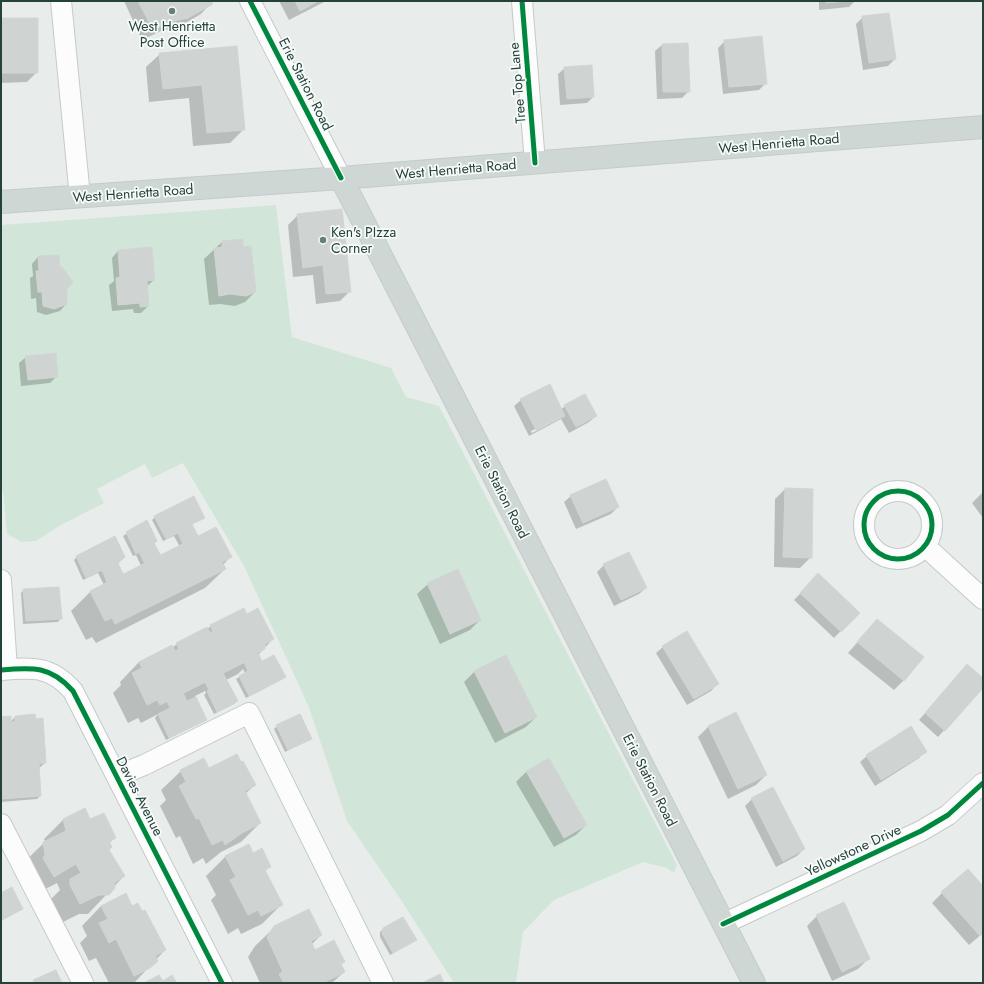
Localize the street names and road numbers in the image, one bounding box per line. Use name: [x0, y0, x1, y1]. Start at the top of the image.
street label: Erie Station Road: [274, 34, 338, 134]
street label: Tree Top Lane: [504, 42, 530, 124]
street label: West Henrietta Road: [718, 128, 840, 158]
street label: West Henrietta Road: [395, 154, 517, 184]
street label: West Henrietta Road: [72, 179, 194, 207]
street label: Erie Station Road: [470, 442, 534, 542]
street label: Erie Station Road: [618, 730, 682, 830]
street label: Davies Avenue: [111, 753, 169, 839]
street label: Yellowstone Drive: [802, 819, 904, 881]

